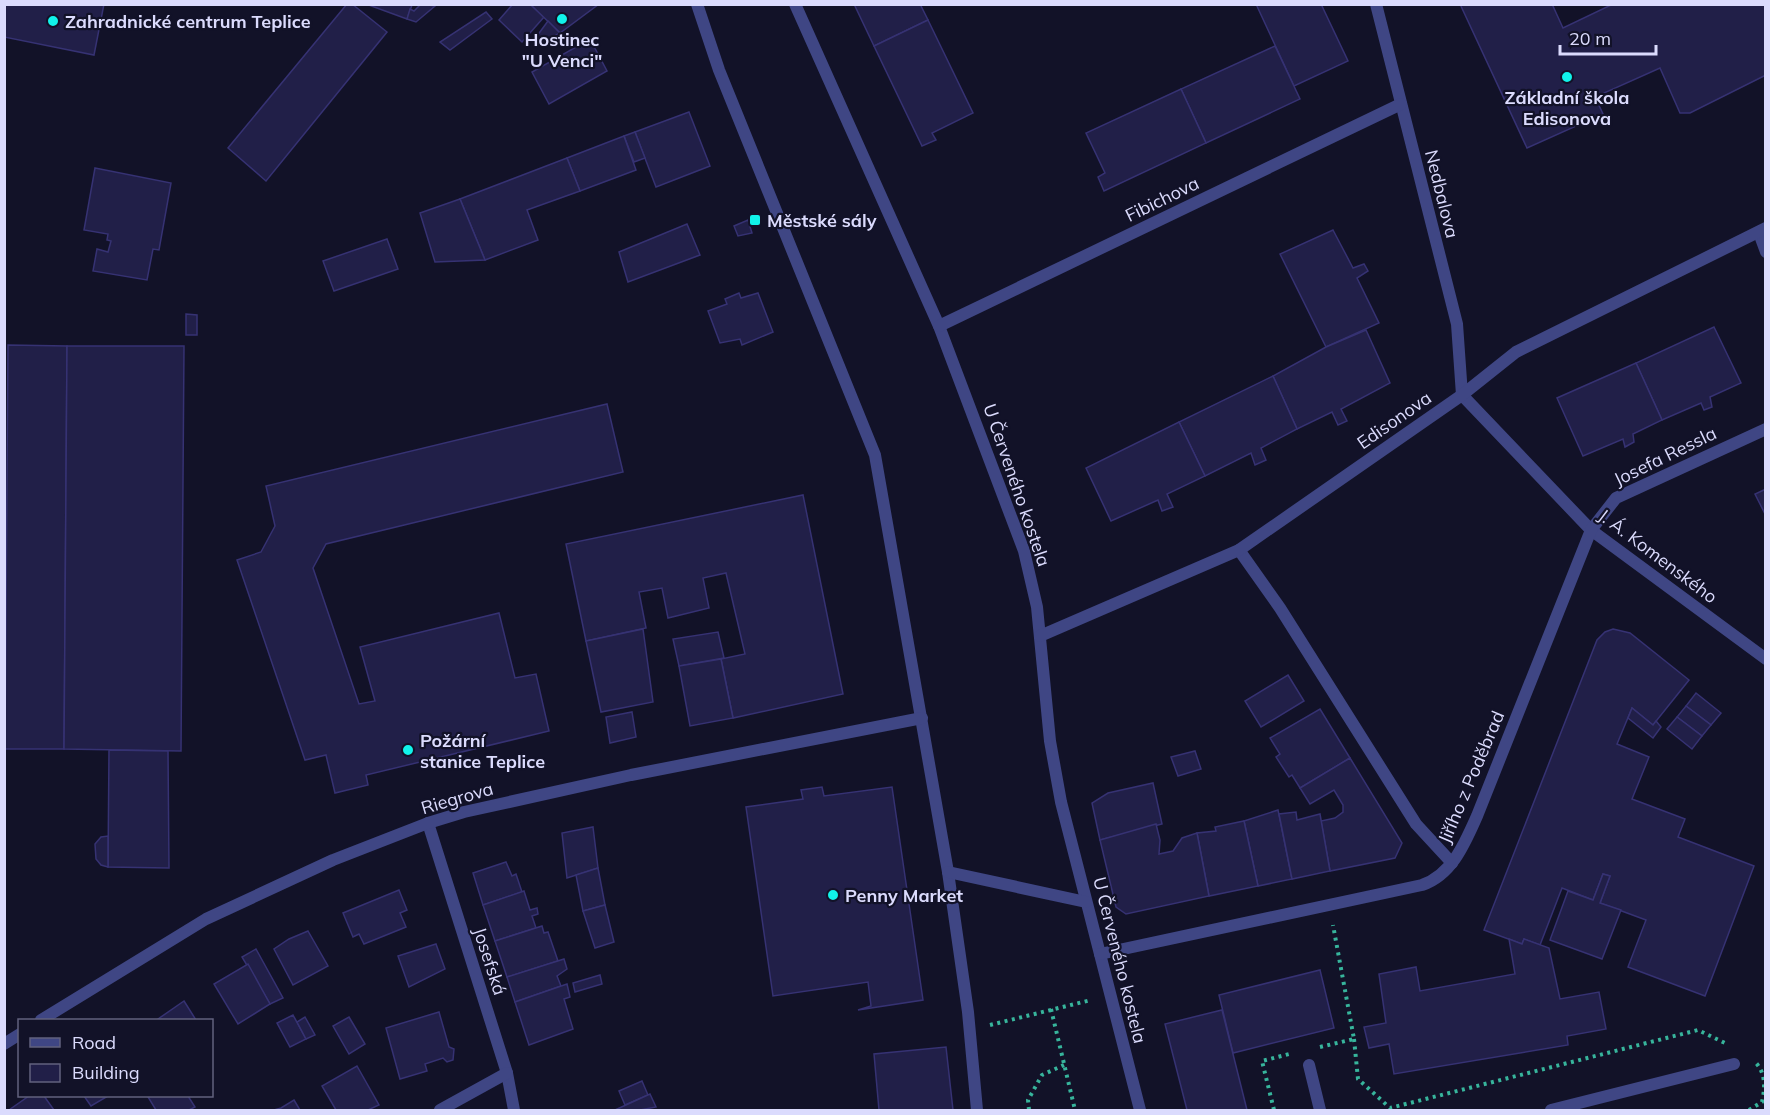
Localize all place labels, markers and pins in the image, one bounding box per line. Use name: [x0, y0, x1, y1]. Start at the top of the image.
place label: Zahradnické centrum Teplice: [65, 10, 311, 33]
marker: Hostinec "U Venci": [555, 12, 569, 26]
marker: Zahradnické centrum Teplice: [46, 14, 60, 28]
place label: Hostinec "U Venci": [522, 28, 602, 72]
marker: Základní škola Edisonova: [1560, 70, 1574, 84]
place label: Základní škola Edisonova: [1505, 86, 1629, 130]
place label: Městské sály: [767, 209, 877, 232]
marker: Městské sály: [748, 213, 762, 227]
place label: Požární stanice Teplice: [420, 729, 545, 773]
marker: Požární stanice Teplice: [401, 743, 415, 757]
place label: Penny Market: [845, 884, 963, 907]
marker: Penny Market: [826, 888, 840, 902]

